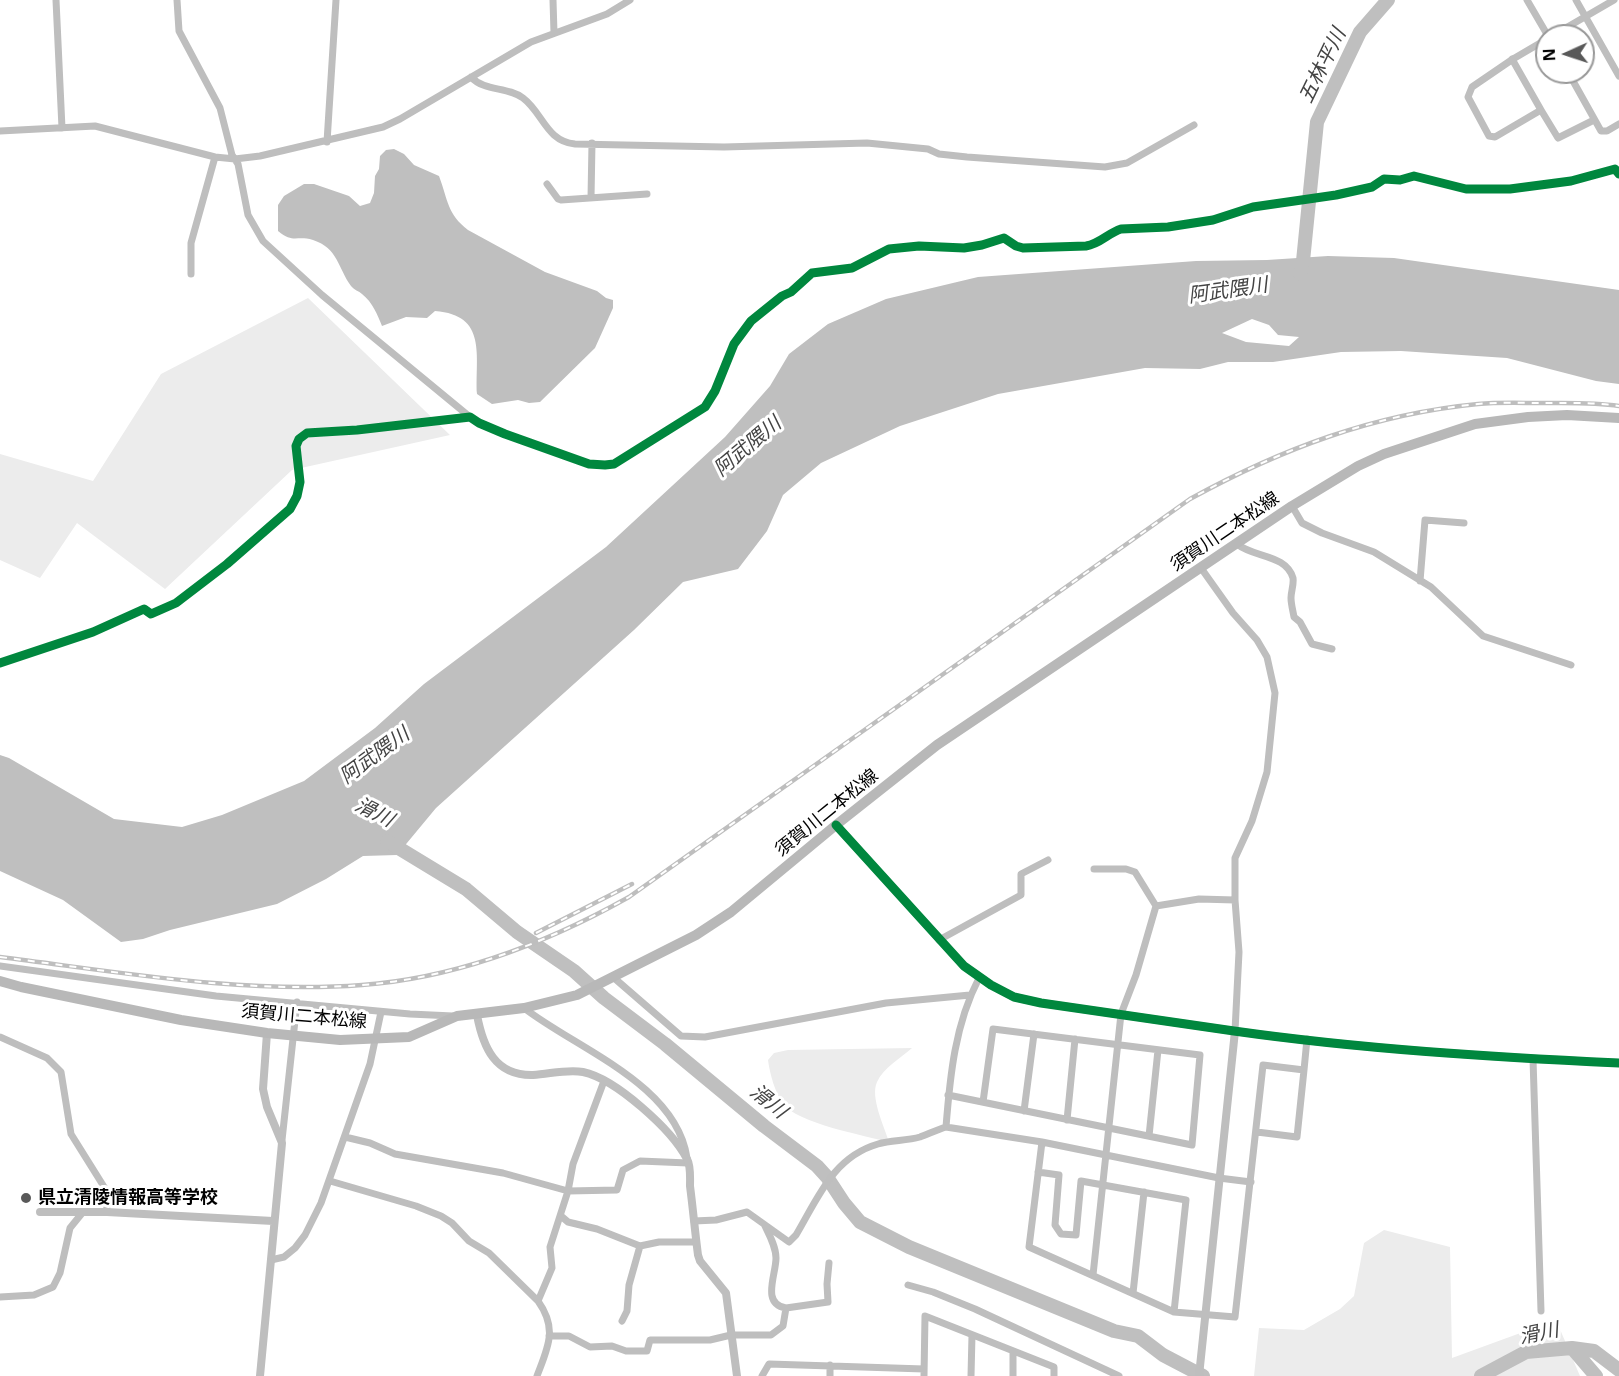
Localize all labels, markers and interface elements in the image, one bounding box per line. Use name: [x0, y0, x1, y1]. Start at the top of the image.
north arrow: [1535, 24, 1595, 84]
water label: 五林平川: [1295, 25, 1351, 107]
text: N: [1538, 48, 1560, 62]
water label: 阿武隈川: [1187, 274, 1269, 308]
water label: 阿武隈川: [710, 412, 786, 482]
street label: 須賀川二本松線: [1167, 488, 1283, 576]
water label: 阿武隈川: [336, 723, 414, 789]
street label: 須賀川二本松線: [771, 765, 883, 861]
water label: 滑川: [351, 793, 397, 833]
street label: 須賀川二本松線: [240, 1001, 368, 1033]
water label: 滑川: [745, 1080, 791, 1124]
place label: 県立清陵情報高等学校: [38, 1187, 218, 1209]
marker: 県立清陵情報高等学校: [19, 1191, 33, 1205]
water label: 滑川: [1517, 1318, 1561, 1350]

